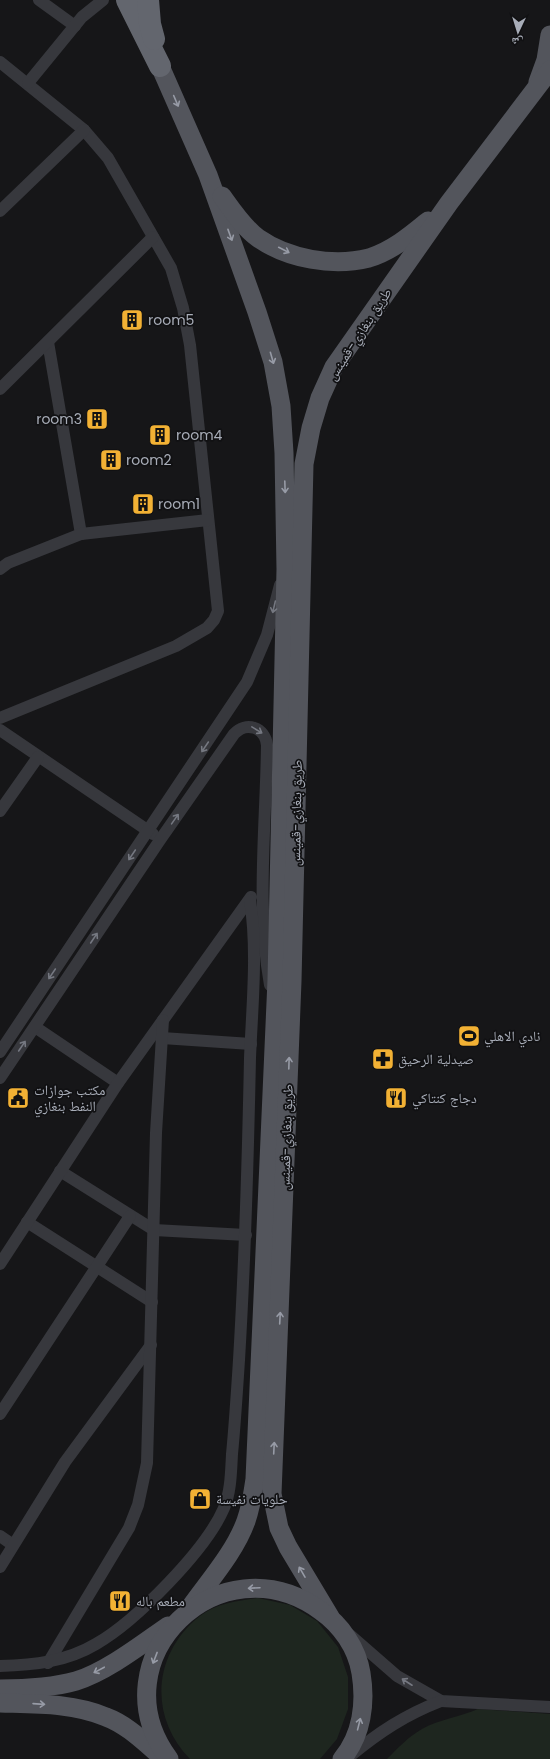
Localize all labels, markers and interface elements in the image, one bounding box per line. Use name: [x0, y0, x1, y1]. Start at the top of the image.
north arrow: [498, 12, 538, 52]
text: ش: [511, 34, 524, 50]
one-way arrow: [173, 95, 180, 107]
one-way arrow: [226, 228, 234, 240]
one-way arrow: [277, 247, 289, 255]
street label: طريق بنغازي-قمينس: [322, 284, 398, 385]
building icon: room5: [119, 307, 145, 333]
place label: room5: [148, 310, 194, 330]
one-way arrow: [269, 351, 276, 364]
building icon: room3: [84, 406, 110, 432]
place label: room3: [36, 409, 82, 429]
building icon: room4: [147, 422, 173, 448]
place label: room4: [176, 425, 223, 445]
building icon: room2: [98, 447, 124, 473]
place label: room2: [126, 450, 172, 470]
one-way arrow: [281, 480, 289, 493]
building icon: room1: [130, 491, 156, 517]
place label: room1: [158, 494, 200, 514]
one-way arrow: [270, 600, 278, 613]
one-way arrow: [251, 727, 263, 735]
one-way arrow: [201, 741, 209, 752]
street label: طريق بنغازي-قمينس: [285, 760, 308, 866]
one-way arrow: [171, 814, 179, 825]
one-way arrow: [128, 849, 136, 860]
one-way arrow: [90, 933, 98, 944]
one-way arrow: [48, 969, 56, 980]
sports icon: نادي الاهلي: [456, 1023, 482, 1049]
place label: نادي الاهلي: [484, 1026, 540, 1048]
one-way arrow: [18, 1041, 26, 1052]
pharmacy icon: صيدلية الرحيق: [370, 1046, 396, 1072]
place label: صيدلية الرحيق: [398, 1049, 474, 1069]
one-way arrow: [285, 1057, 293, 1070]
place label: مكتب جوازات النفط بنغازي: [34, 1080, 105, 1118]
street label: طريق بنغازي-قمينس: [274, 1083, 299, 1191]
public building icon: مكتب جوازات النفط بنغازي: [5, 1085, 31, 1111]
restaurant icon: دجاج كنتاكي: [383, 1085, 409, 1111]
place label: دجاج كنتاكي: [412, 1088, 477, 1110]
one-way arrow: [276, 1312, 283, 1325]
one-way arrow: [270, 1442, 277, 1455]
shop icon: حلويات نفيسة: [187, 1486, 213, 1512]
place label: حلويات نفيسة: [216, 1489, 288, 1509]
one-way arrow: [297, 1566, 305, 1578]
one-way arrow: [248, 1585, 261, 1592]
restaurant icon: مطعم باله: [107, 1588, 133, 1614]
place label: مطعم باله: [136, 1591, 185, 1611]
one-way arrow: [150, 1651, 158, 1663]
one-way arrow: [94, 1667, 106, 1674]
one-way arrow: [402, 1678, 413, 1686]
one-way arrow: [32, 1701, 45, 1708]
one-way arrow: [356, 1718, 364, 1731]

